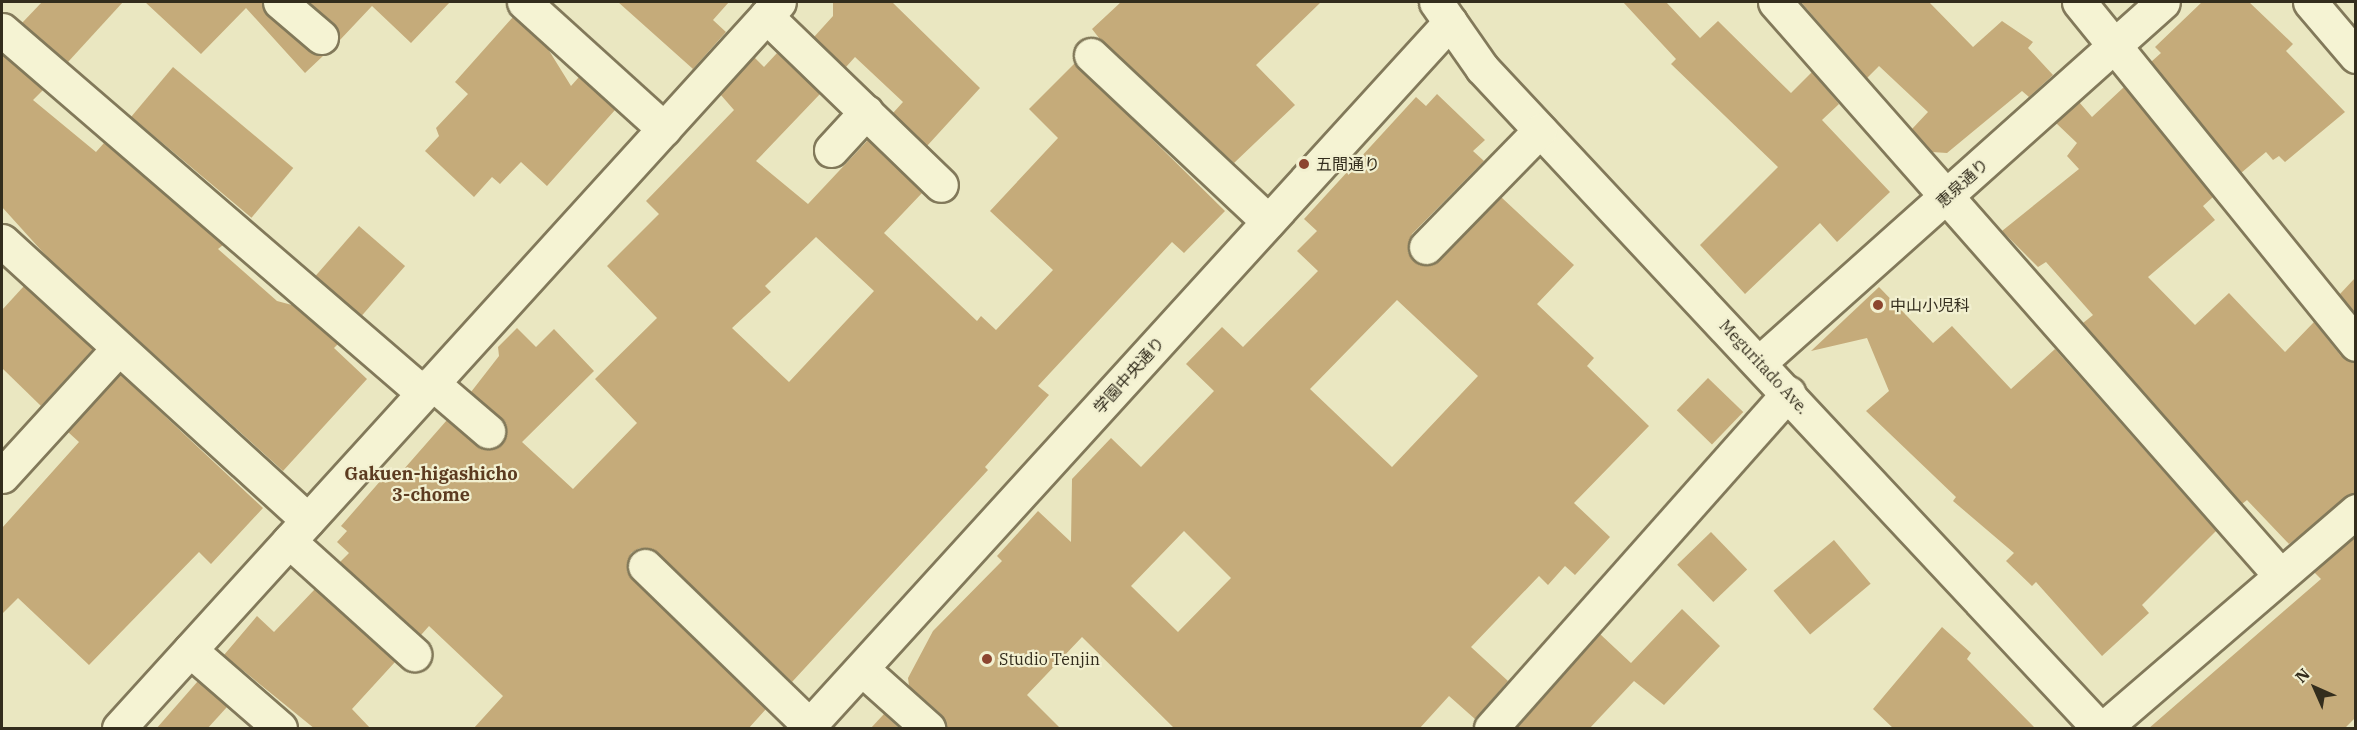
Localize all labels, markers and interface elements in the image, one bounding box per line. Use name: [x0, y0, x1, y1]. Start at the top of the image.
place label: 五間通り: [1316, 154, 1380, 174]
street label: 恵泉通り: [1932, 154, 1992, 212]
marker: 五間通り: [1297, 157, 1311, 171]
place label: 中山小児科: [1890, 295, 1970, 315]
marker: 中山小児科: [1871, 298, 1885, 312]
street label: Meguritado Ave.: [1716, 316, 1812, 418]
street label: 学園中央通り: [1090, 333, 1168, 417]
district label: Gakuen-higashicho 3-chome: [344, 464, 518, 506]
place label: Studio Tenjin: [999, 649, 1100, 669]
marker: Studio Tenjin: [980, 652, 994, 666]
north arrow: [2285, 658, 2345, 718]
text: N: [2291, 664, 2314, 687]

